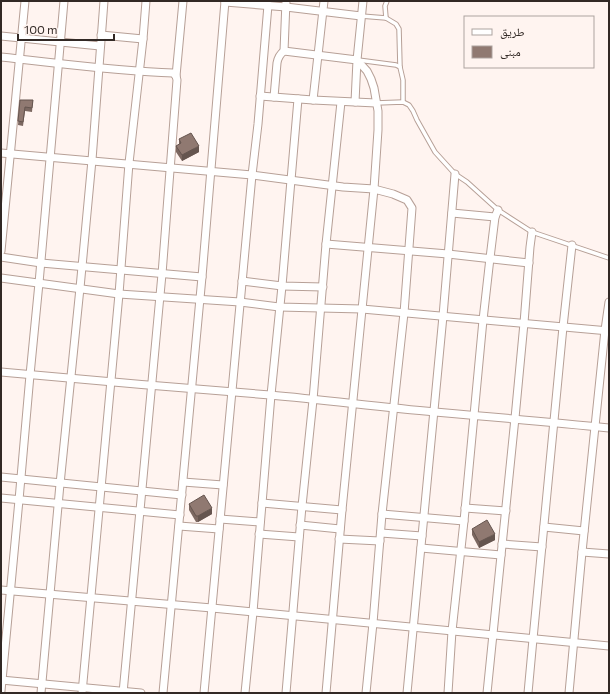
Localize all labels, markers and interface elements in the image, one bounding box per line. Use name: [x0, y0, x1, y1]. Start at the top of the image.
scale bar: [18, 16, 114, 42]
legend: [464, 16, 594, 68]
text: 100 m: [24, 22, 58, 36]
text: طريق: [500, 24, 525, 39]
text: مبنى: [500, 44, 521, 59]

